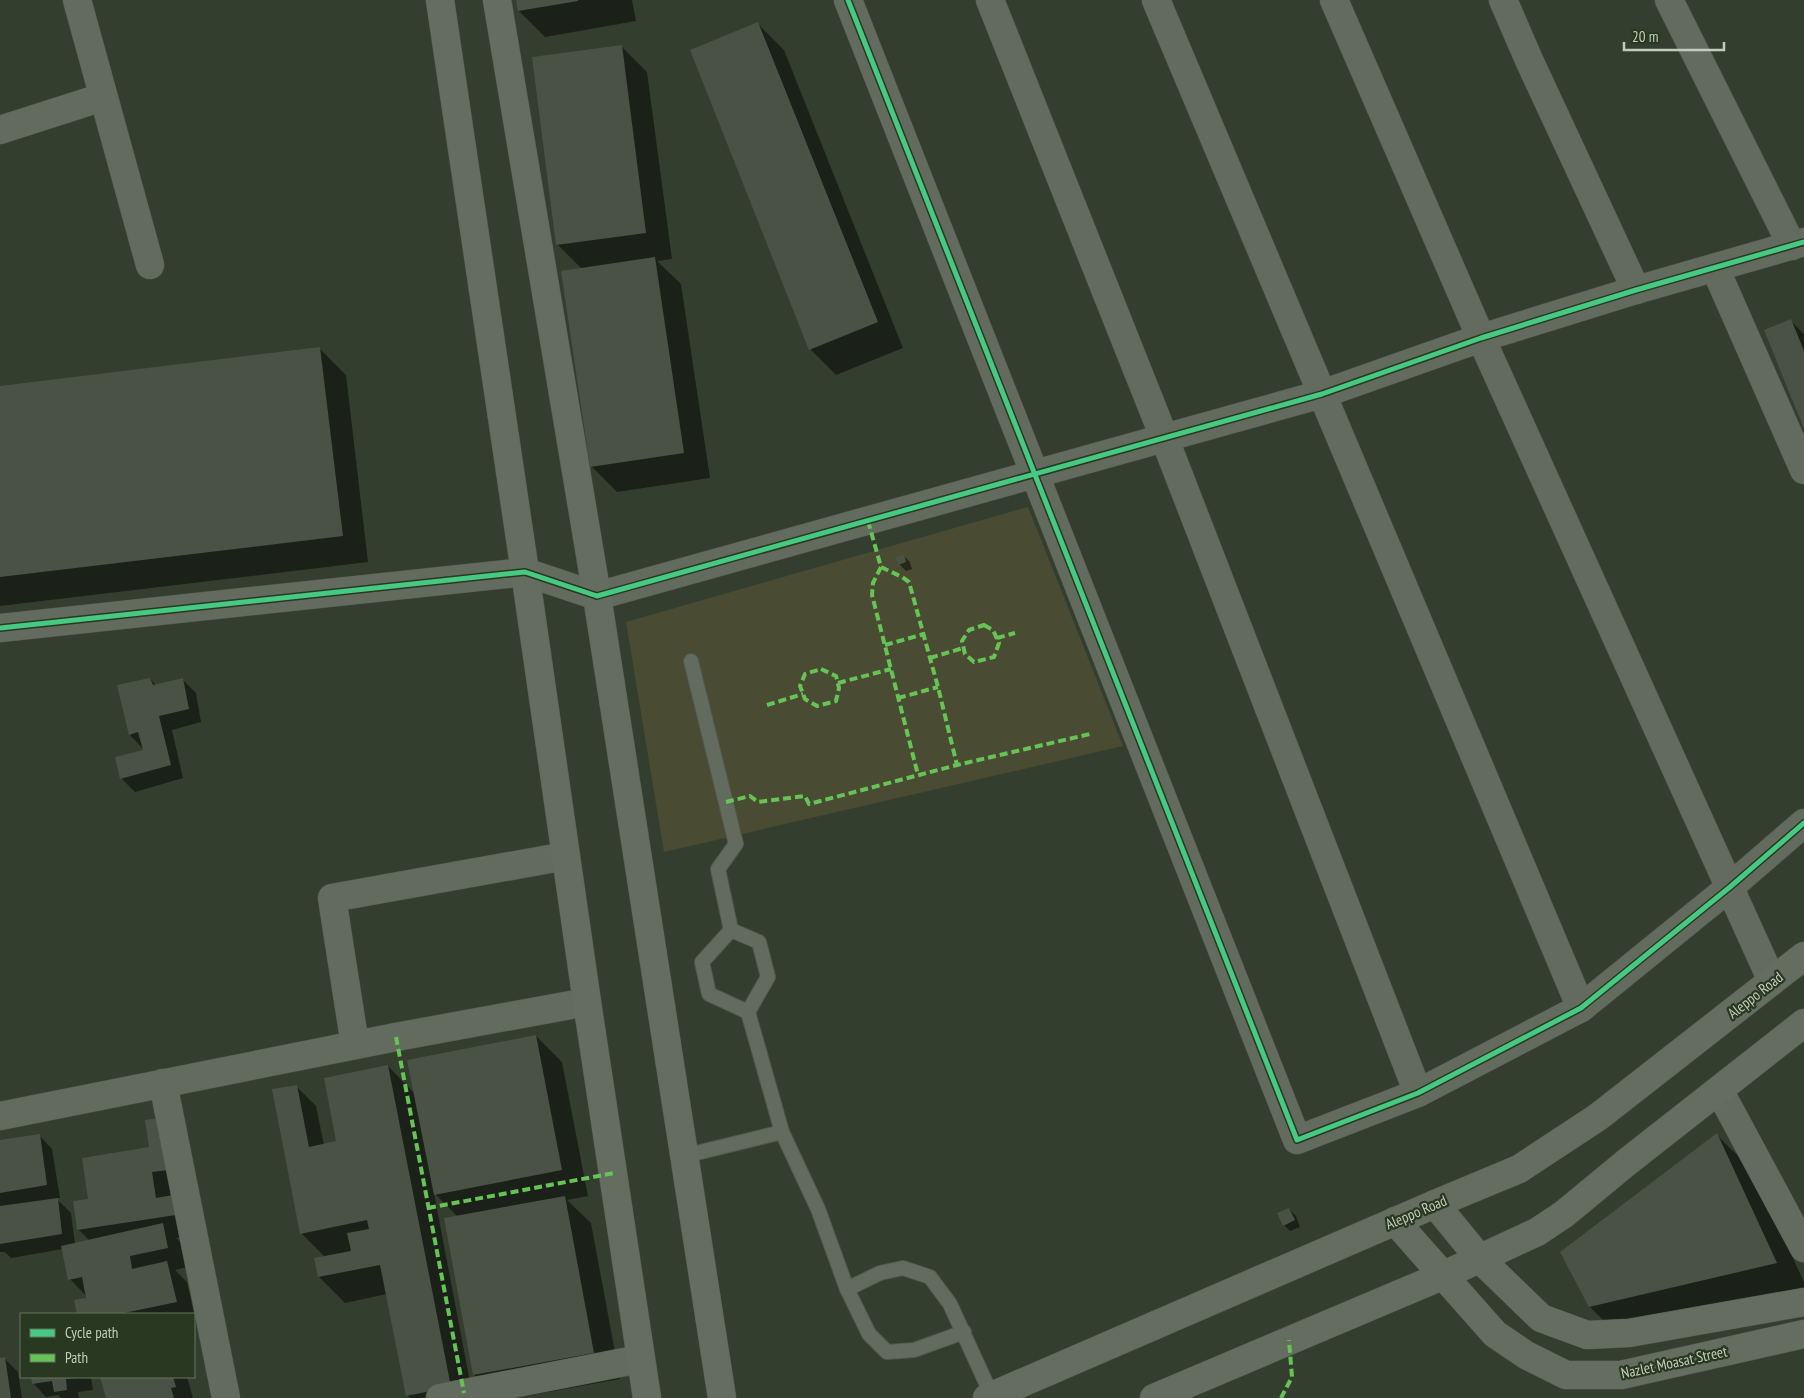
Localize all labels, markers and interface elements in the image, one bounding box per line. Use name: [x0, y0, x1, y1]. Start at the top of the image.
scale bar: [1624, 20, 1724, 52]
text: 20 m: [1632, 27, 1658, 46]
street label: Aleppo Road: [1724, 967, 1786, 1023]
street label: Aleppo Road: [1382, 1191, 1450, 1233]
legend: [20, 1313, 195, 1378]
text: Cycle path: [65, 1323, 118, 1342]
street label: Nazlet Moasat Street: [1619, 1341, 1729, 1383]
text: Path: [65, 1348, 88, 1367]

